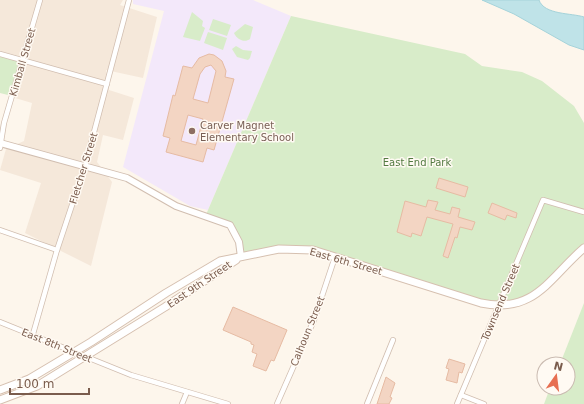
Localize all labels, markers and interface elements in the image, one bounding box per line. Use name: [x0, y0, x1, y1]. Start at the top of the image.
street label: Kimball Street: [7, 27, 38, 98]
place label: Carver Magnet Elementary School: [200, 120, 294, 143]
marker: Carver Magnet Elementary School: [187, 126, 197, 136]
street label: Fletcher Street: [67, 131, 100, 205]
park label: East End Park: [383, 157, 451, 168]
street label: East 6th Street: [308, 246, 383, 277]
street label: East 9th Street: [165, 259, 233, 310]
street label: Townsend Street: [479, 262, 522, 343]
street label: Calhoun Street: [288, 294, 327, 368]
street label: East 8th Street: [20, 326, 94, 365]
north arrow: [536, 356, 576, 396]
text: N: [552, 359, 564, 374]
scale bar: [10, 370, 89, 396]
text: 100 m: [16, 377, 54, 391]

